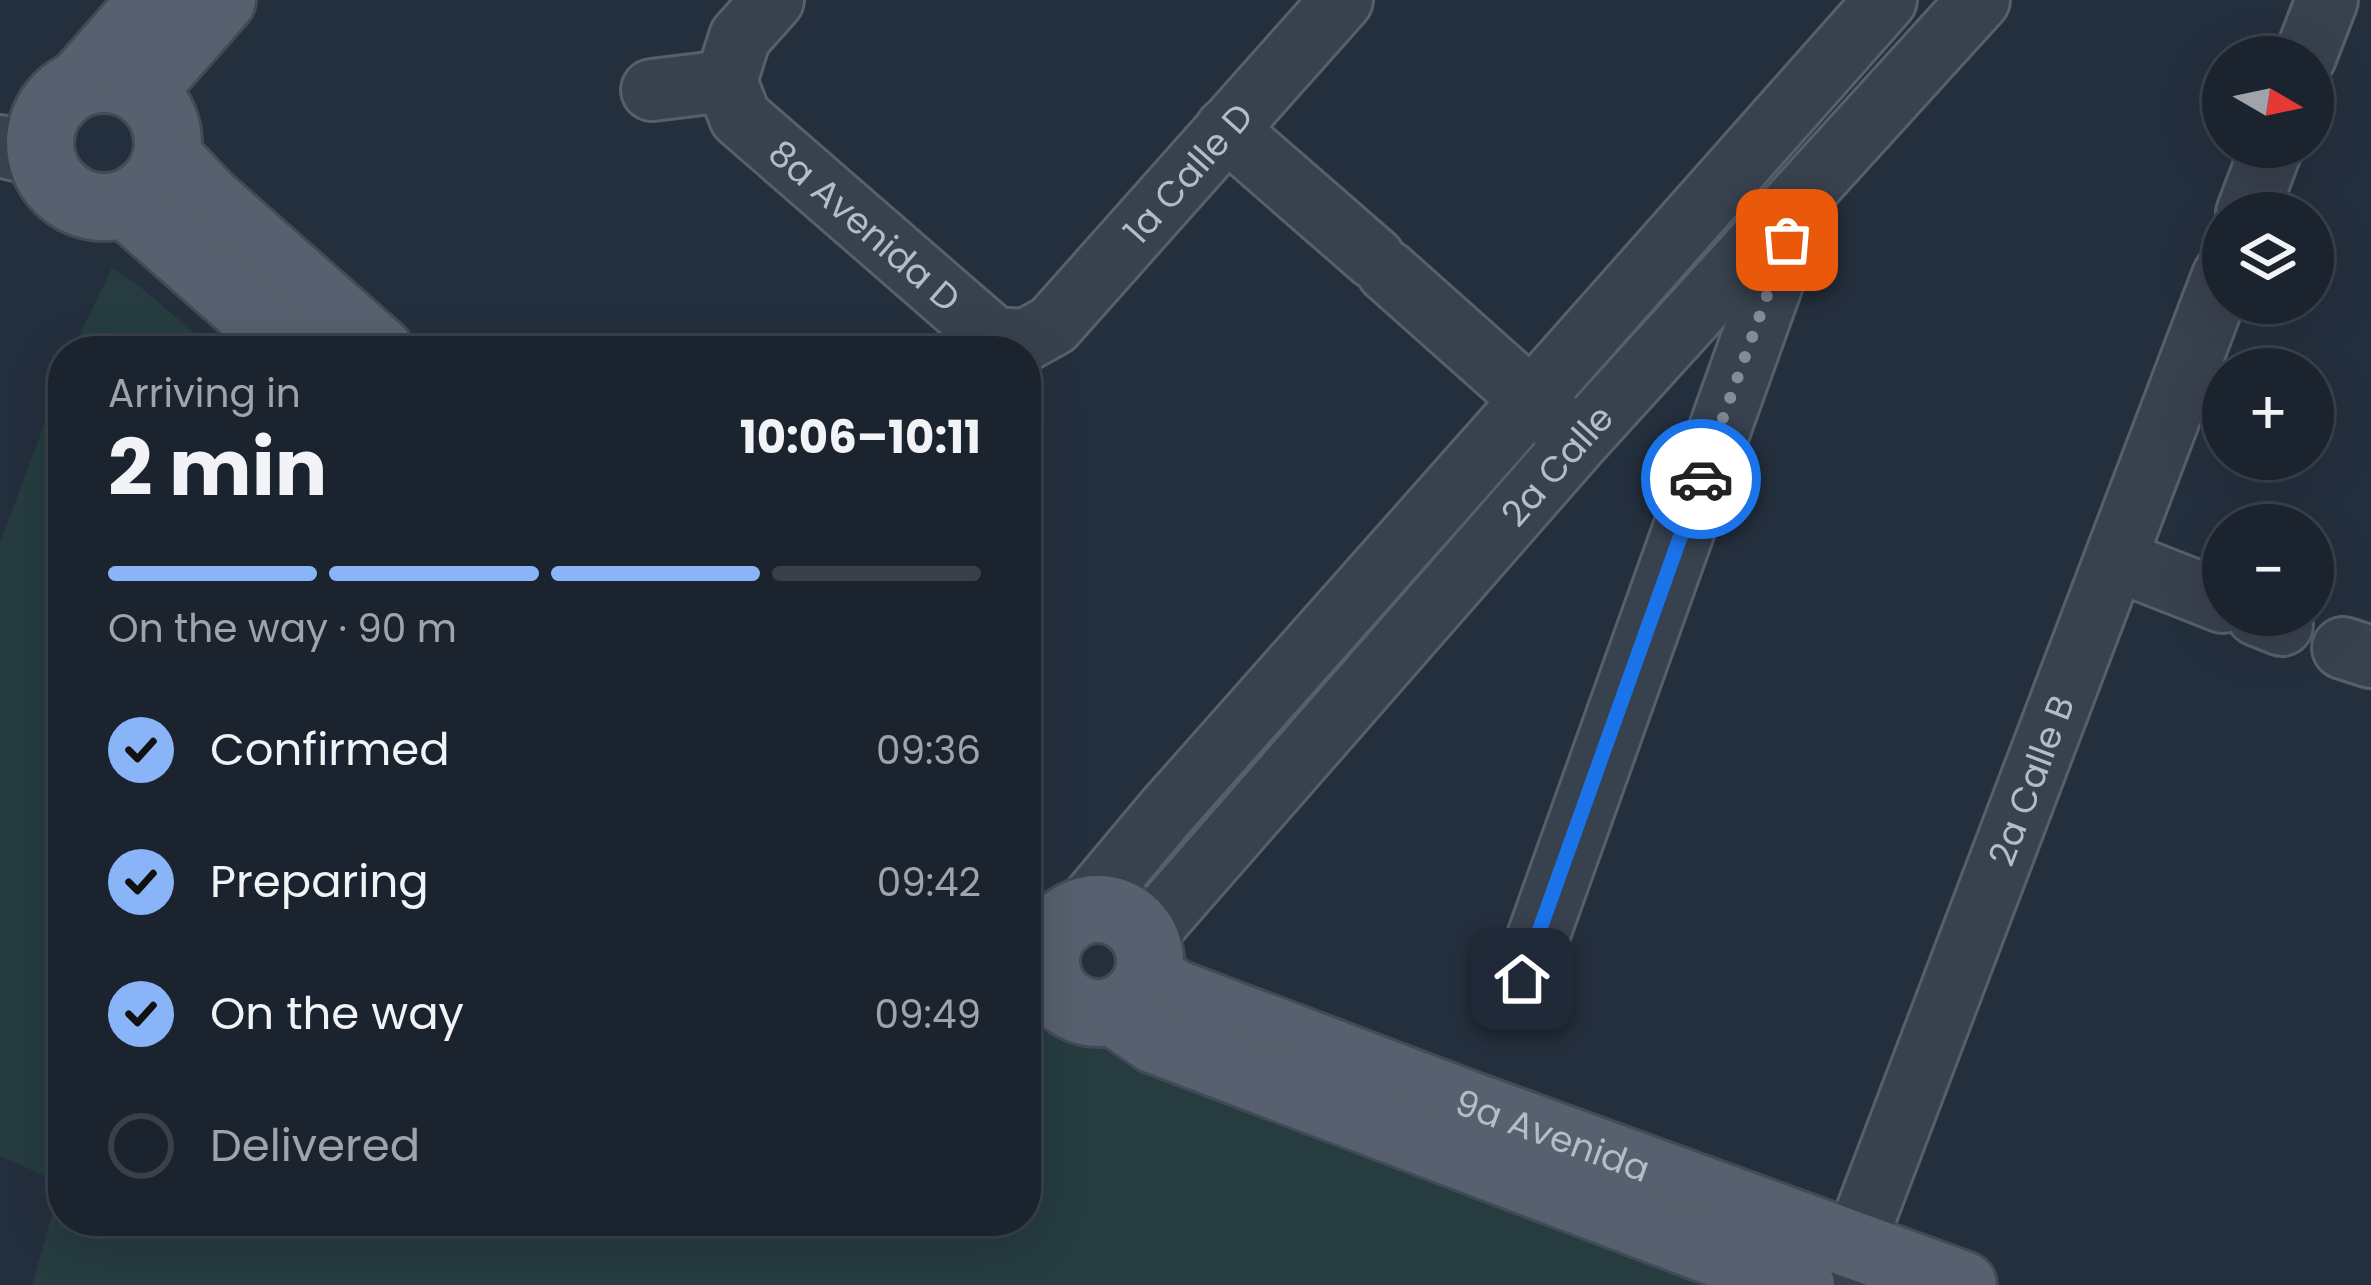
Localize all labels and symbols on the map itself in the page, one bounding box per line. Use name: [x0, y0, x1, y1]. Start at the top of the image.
north arrow: [2202, 36, 2334, 168]
street label: 1a Calle D: [1112, 92, 1265, 255]
street label: 8a Avenida D: [757, 128, 971, 324]
pin: [1736, 189, 1838, 291]
street label: 2a Calle: [1490, 394, 1625, 538]
courier: [1641, 419, 1761, 539]
street label: 2a Calle B: [1976, 688, 2087, 873]
pin: [1471, 928, 1573, 1030]
street label: 9a Avenida: [1448, 1077, 1657, 1195]

